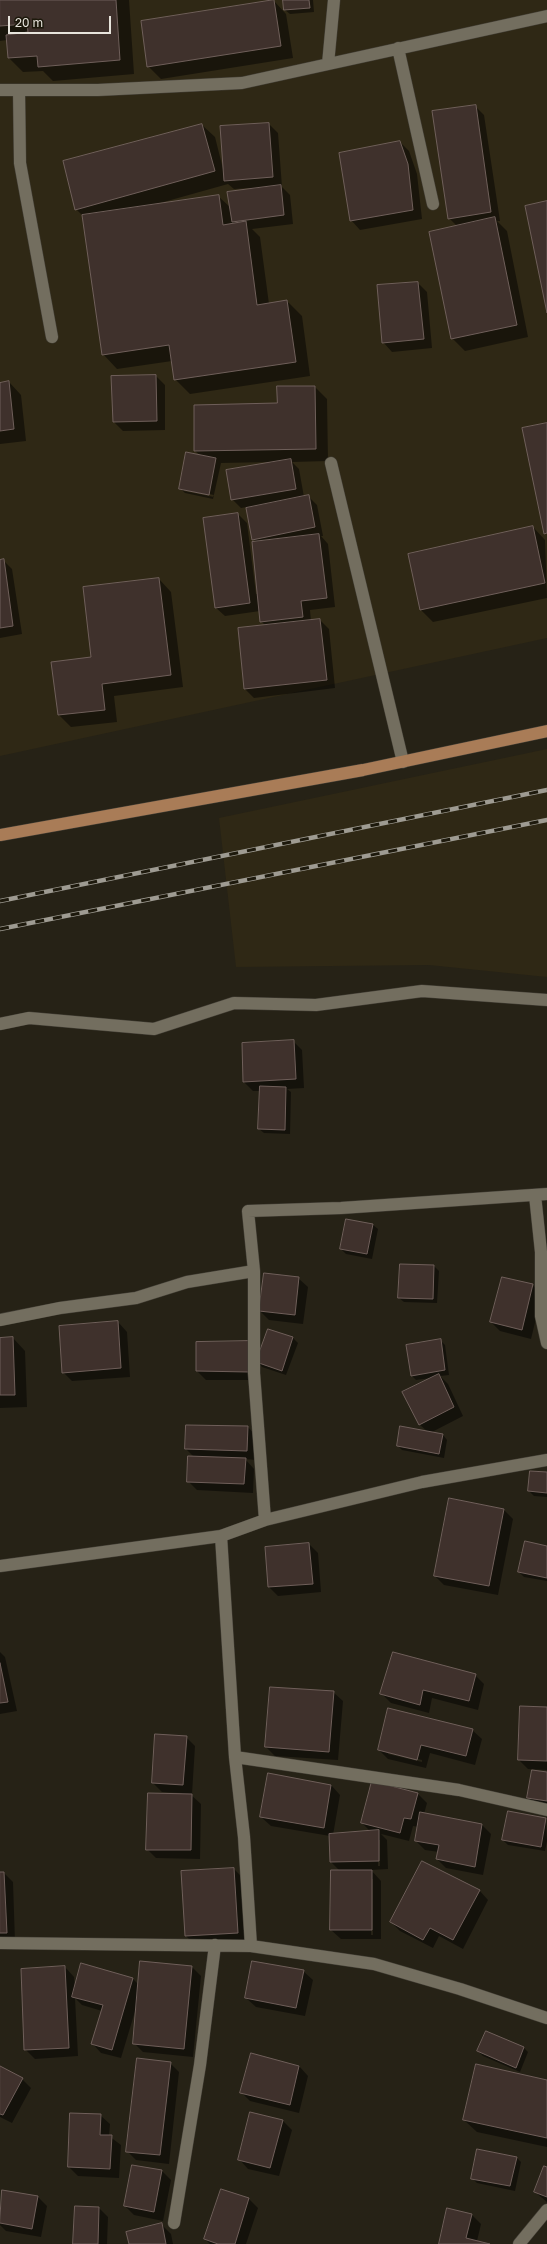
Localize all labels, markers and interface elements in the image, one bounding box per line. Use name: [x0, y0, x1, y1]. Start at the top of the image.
scale bar: [10, 8, 113, 34]
text: 20 m: [15, 15, 43, 30]

